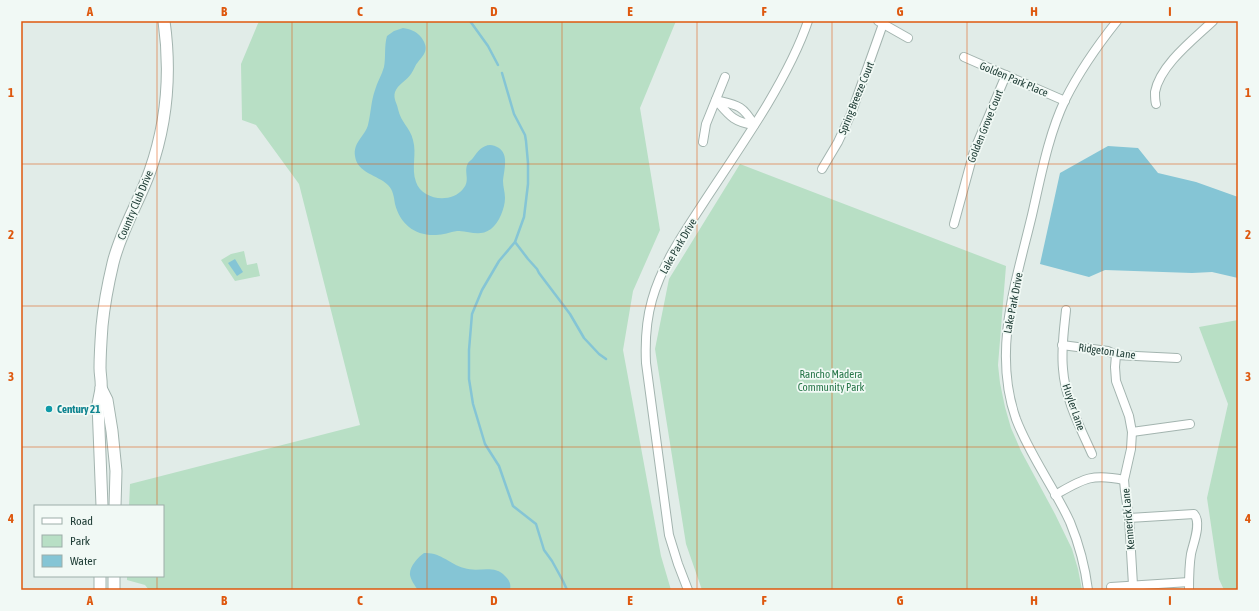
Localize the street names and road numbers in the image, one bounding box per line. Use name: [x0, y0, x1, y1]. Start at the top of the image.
street label: Golden Park Place: [978, 59, 1050, 99]
street label: Spring Breeze Court: [836, 60, 876, 136]
street label: Golden Grove Court: [965, 88, 1005, 164]
street label: Country Club Drive: [115, 168, 155, 242]
street label: Lake Park Drive: [657, 216, 699, 276]
street label: Lake Park Drive: [1001, 272, 1025, 334]
street label: Ridgeton Lane: [1078, 341, 1136, 361]
street label: Huyler Lane: [1060, 382, 1088, 432]
street label: Kennerick Lane: [1119, 488, 1137, 550]

